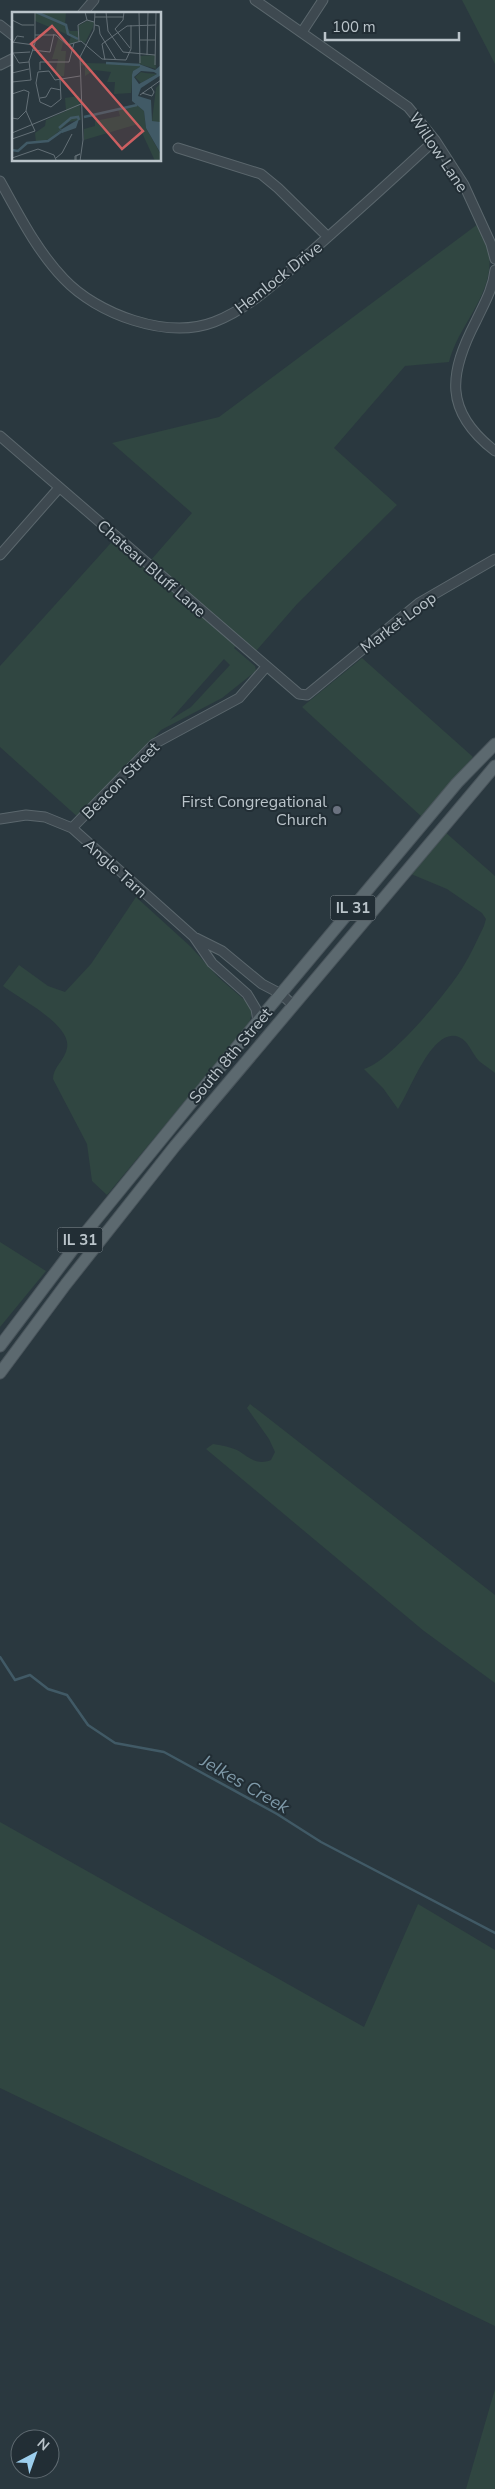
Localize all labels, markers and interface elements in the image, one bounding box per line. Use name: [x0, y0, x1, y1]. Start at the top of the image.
scale bar: [325, 10, 459, 42]
inset map: [12, 12, 161, 161]
text: 100 m: [332, 17, 376, 37]
street label: Willow Lane: [403, 108, 473, 197]
street label: Hemlock Drive: [230, 237, 327, 319]
street label: Chateau Bluff Lane: [92, 515, 211, 622]
street label: Market Loop: [356, 587, 441, 659]
street label: Beacon Street: [77, 737, 164, 824]
place label: First Congregational Church: [181, 791, 327, 831]
marker: First Congregational Church: [331, 804, 343, 816]
street label: Angle Tarn: [79, 834, 152, 903]
road number: IL 31: [330, 896, 376, 920]
street label: South 8th Street: [184, 1003, 278, 1108]
road number: IL 31: [58, 1228, 102, 1252]
water label: Jelkes Creek: [195, 1748, 295, 1820]
north arrow: [10, 2429, 60, 2479]
text: N: [33, 2434, 53, 2455]

